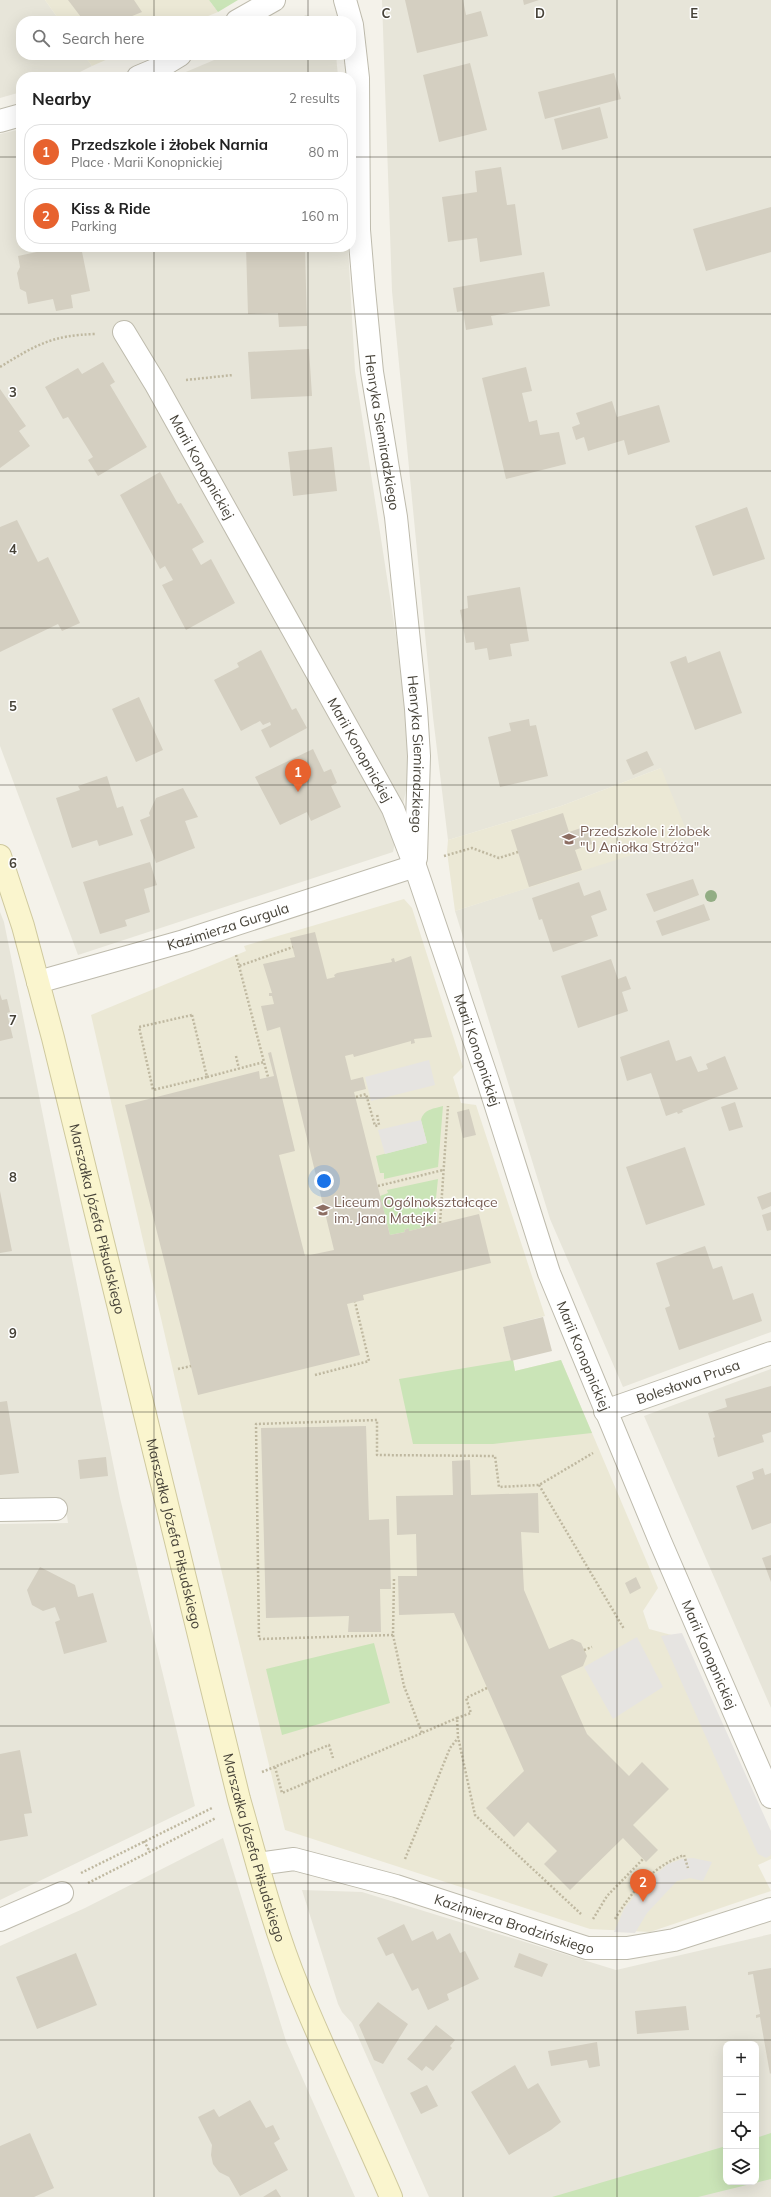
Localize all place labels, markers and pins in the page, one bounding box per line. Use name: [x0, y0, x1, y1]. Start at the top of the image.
pin: 1: [285, 759, 311, 792]
place label: Przedszkole i żlobek "U Aniołka Stróża": [580, 822, 711, 856]
school or university icon: Przedszkole i żlobek "U Aniołka Stróża": [561, 831, 577, 847]
place label: Liceum Ogólnokształcące im. Jana Matejki: [334, 1193, 498, 1227]
school or university icon: Liceum Ogólnokształcące im. Jana Matejki: [315, 1202, 331, 1218]
pin: 2: [630, 1869, 656, 1902]

